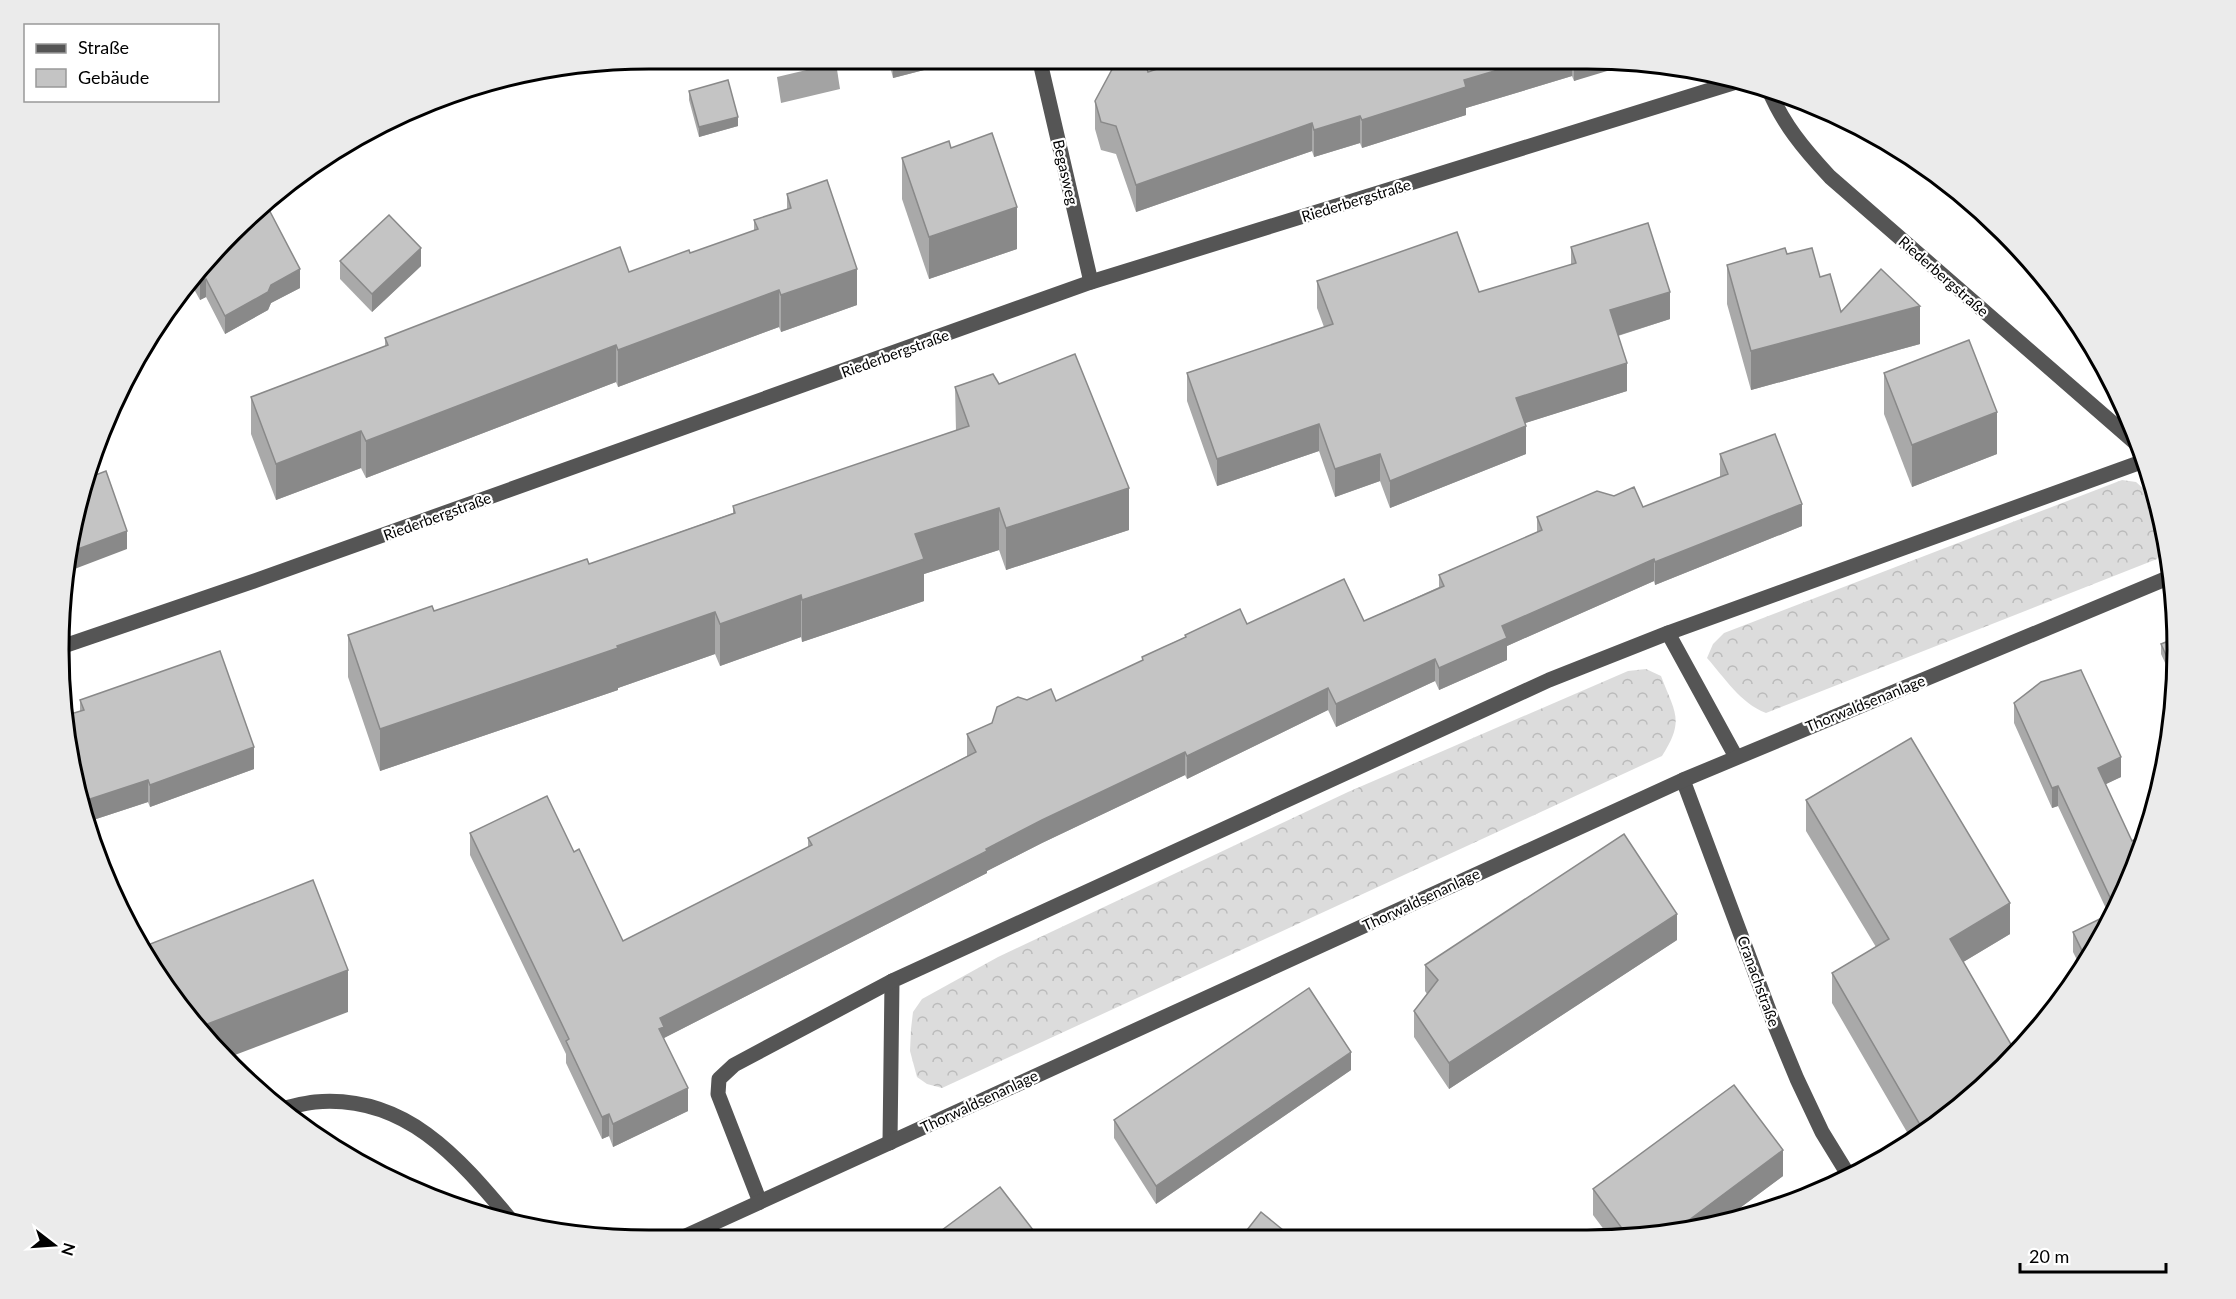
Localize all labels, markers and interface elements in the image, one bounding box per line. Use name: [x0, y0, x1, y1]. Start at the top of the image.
legend: [24, 24, 219, 102]
text: Straße: [78, 36, 129, 58]
text: Gebäude: [78, 66, 149, 88]
street label: Begasweg: [1050, 138, 1082, 207]
street label: Riederbergstraße: [1299, 175, 1413, 225]
street label: Riederbergstraße: [1895, 232, 1993, 320]
street label: Riederbergstraße: [839, 325, 951, 381]
street label: Riederbergstraße: [381, 488, 493, 544]
street label: Thorwaldsenanlage: [1803, 671, 1927, 735]
street label: Thorwaldsenanlage: [1359, 864, 1483, 934]
street label: Cranachstraße: [1734, 933, 1784, 1029]
street label: Thorwaldsenanlage: [917, 1066, 1041, 1136]
north arrow: [24, 1215, 84, 1275]
scale bar: [2020, 1236, 2166, 1274]
text: N: [58, 1241, 80, 1258]
text: 20 m: [2029, 1245, 2069, 1267]

